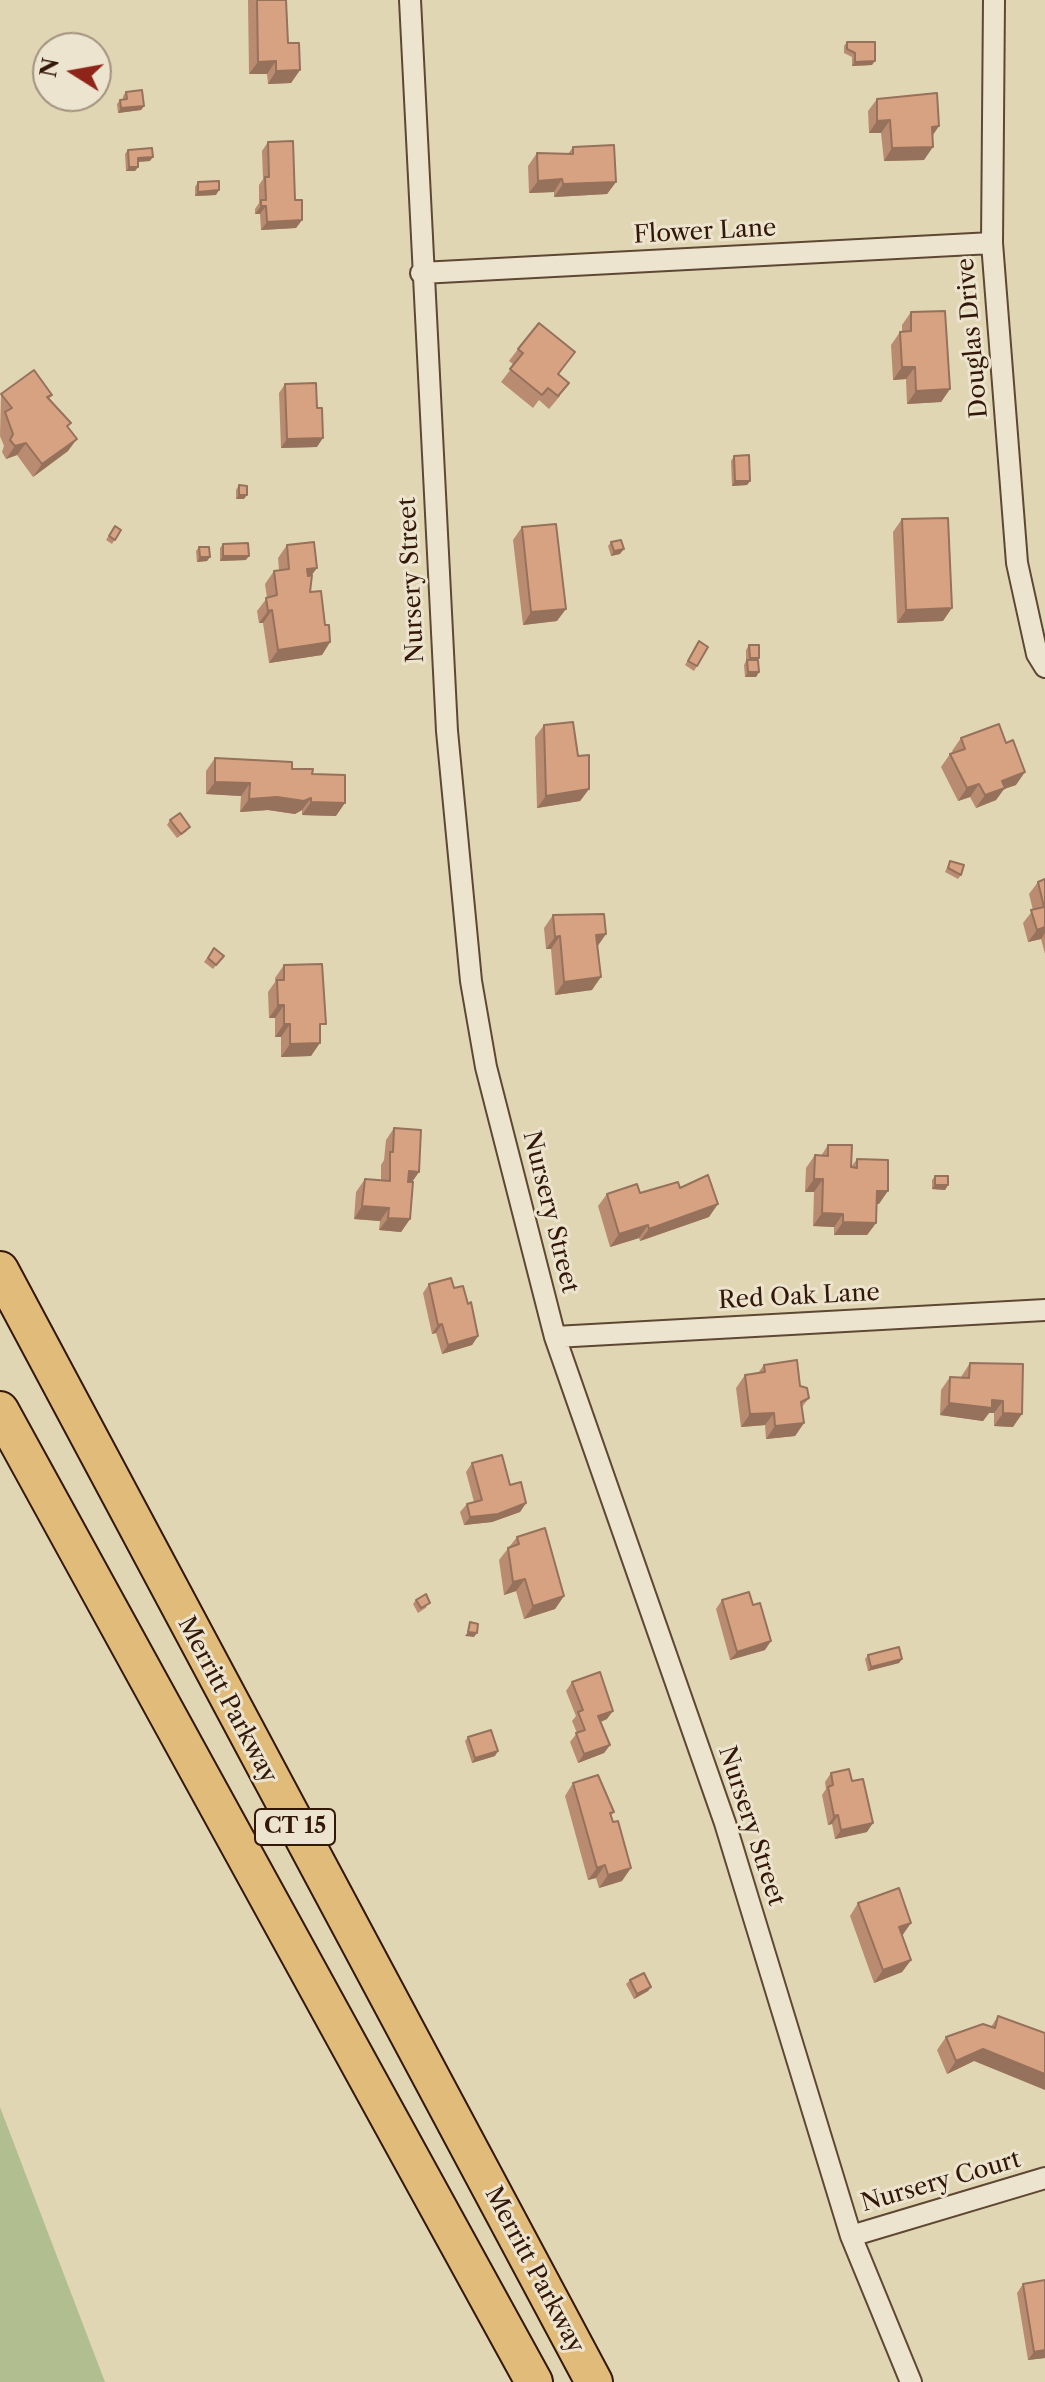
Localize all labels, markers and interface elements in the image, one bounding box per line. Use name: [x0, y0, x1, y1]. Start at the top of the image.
north arrow: [32, 32, 112, 112]
text: N: [35, 56, 65, 80]
street label: Flower Lane: [633, 214, 777, 250]
street label: Douglas Drive: [952, 257, 994, 419]
street label: Nursery Street: [393, 496, 431, 664]
street label: Nursery Street: [516, 1128, 584, 1296]
street label: Red Oak Lane: [718, 1278, 880, 1316]
street label: Merritt Parkway: [171, 1612, 283, 1788]
street label: Nursery Street: [712, 1743, 790, 1909]
road number: CT 15: [255, 1809, 335, 1845]
street label: Nursery Court: [858, 2145, 1024, 2219]
street label: Merritt Parkway: [478, 2182, 590, 2358]

